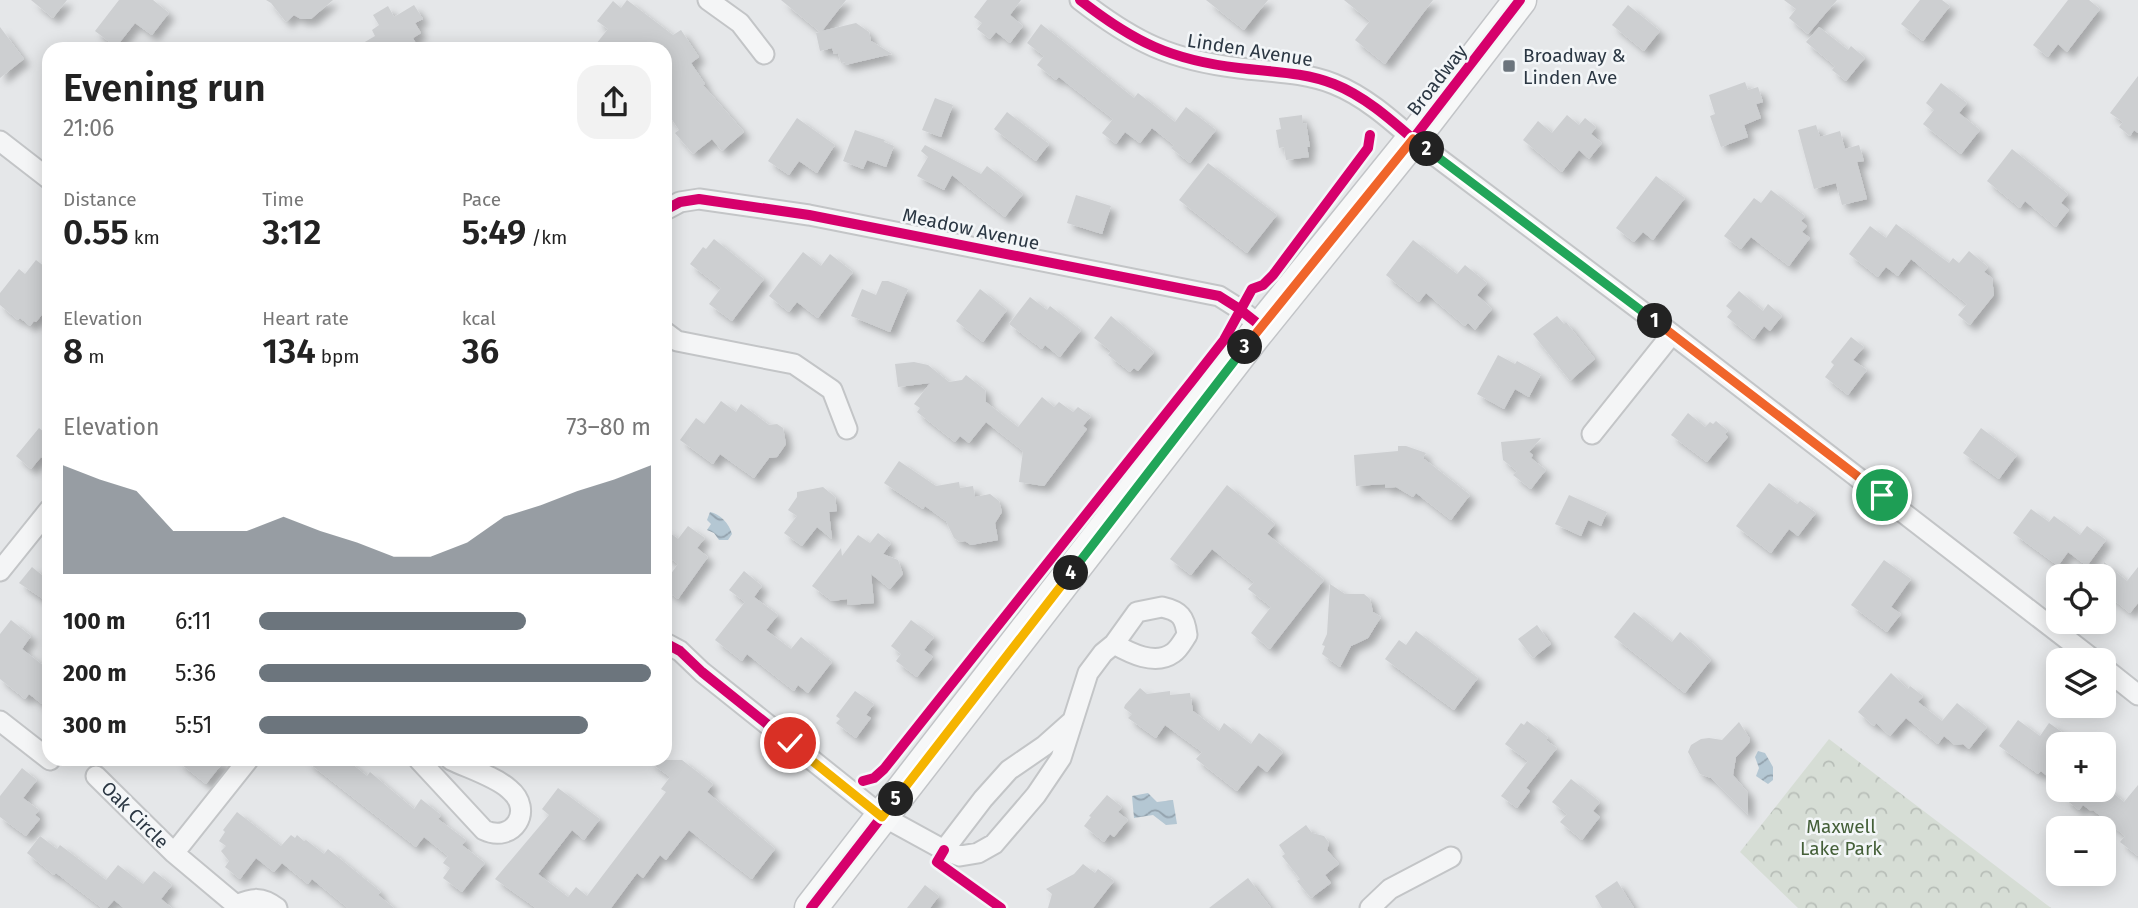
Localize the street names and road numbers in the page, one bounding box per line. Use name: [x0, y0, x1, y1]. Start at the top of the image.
street label: Linden Avenue: [1186, 29, 1314, 71]
street label: Broadway: [1402, 39, 1472, 120]
street label: Meadow Avenue: [900, 203, 1042, 255]
street label: Oak Circle: [97, 777, 173, 853]

